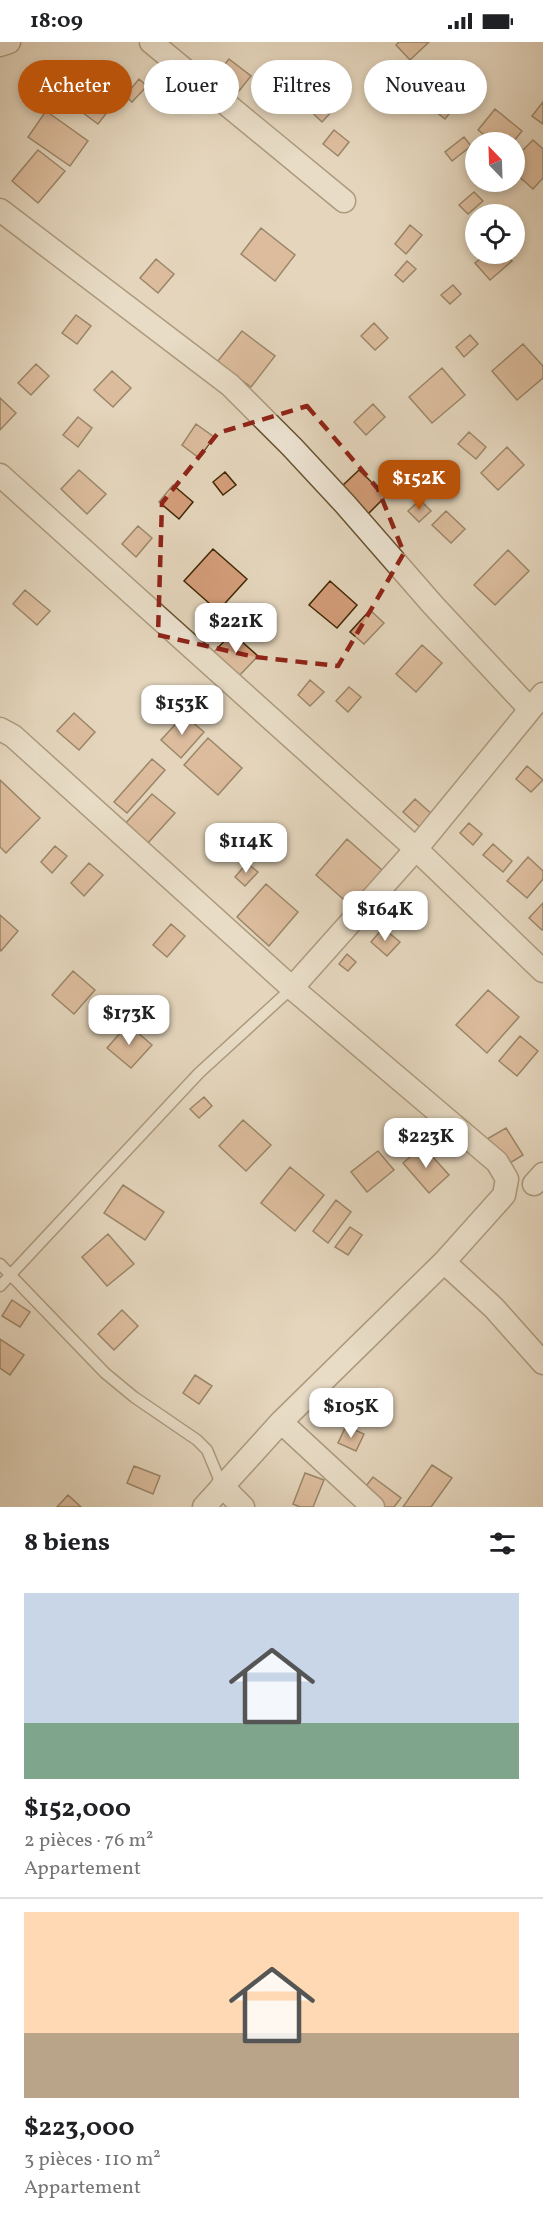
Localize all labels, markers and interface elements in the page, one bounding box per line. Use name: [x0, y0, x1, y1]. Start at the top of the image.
text: 18:09: [30, 6, 83, 37]
chip: Acheter: [18, 60, 132, 114]
chip: Louer: [144, 60, 239, 114]
chip: Filtres: [251, 60, 352, 114]
chip: Nouveau: [364, 60, 487, 114]
north arrow: [465, 132, 525, 192]
map controls: [465, 132, 525, 264]
button: locate: [465, 204, 525, 264]
pin: $152K: [377, 460, 461, 511]
text: $152K: [392, 465, 446, 493]
pin: $221K: [194, 603, 278, 654]
text: $221K: [209, 608, 263, 636]
pin: $153K: [140, 685, 224, 736]
text: $153K: [155, 690, 209, 718]
pin: $114K: [204, 823, 288, 874]
text: $114K: [219, 828, 273, 856]
pin: $164K: [343, 891, 427, 942]
text: $164K: [357, 896, 413, 924]
pin: $173K: [87, 995, 171, 1046]
text: $173K: [102, 1000, 156, 1028]
pin: $223K: [384, 1118, 468, 1169]
text: $223K: [398, 1123, 454, 1151]
pin: $105K: [309, 1388, 393, 1439]
text: $105K: [323, 1393, 379, 1421]
text: 8 biens: [24, 1525, 110, 1561]
icon: filters: [486, 1527, 519, 1560]
icon: home: [218, 1632, 326, 1740]
text: $152,000: [24, 1791, 131, 1827]
text: 2 pièces · 76 m²: [24, 1827, 154, 1855]
text: Appartement: [24, 1855, 141, 1883]
icon: home: [218, 1951, 326, 2059]
text: $223,000: [24, 2110, 135, 2146]
text: 3 pièces · 110 m²: [24, 2146, 161, 2174]
text: Appartement: [24, 2174, 141, 2202]

